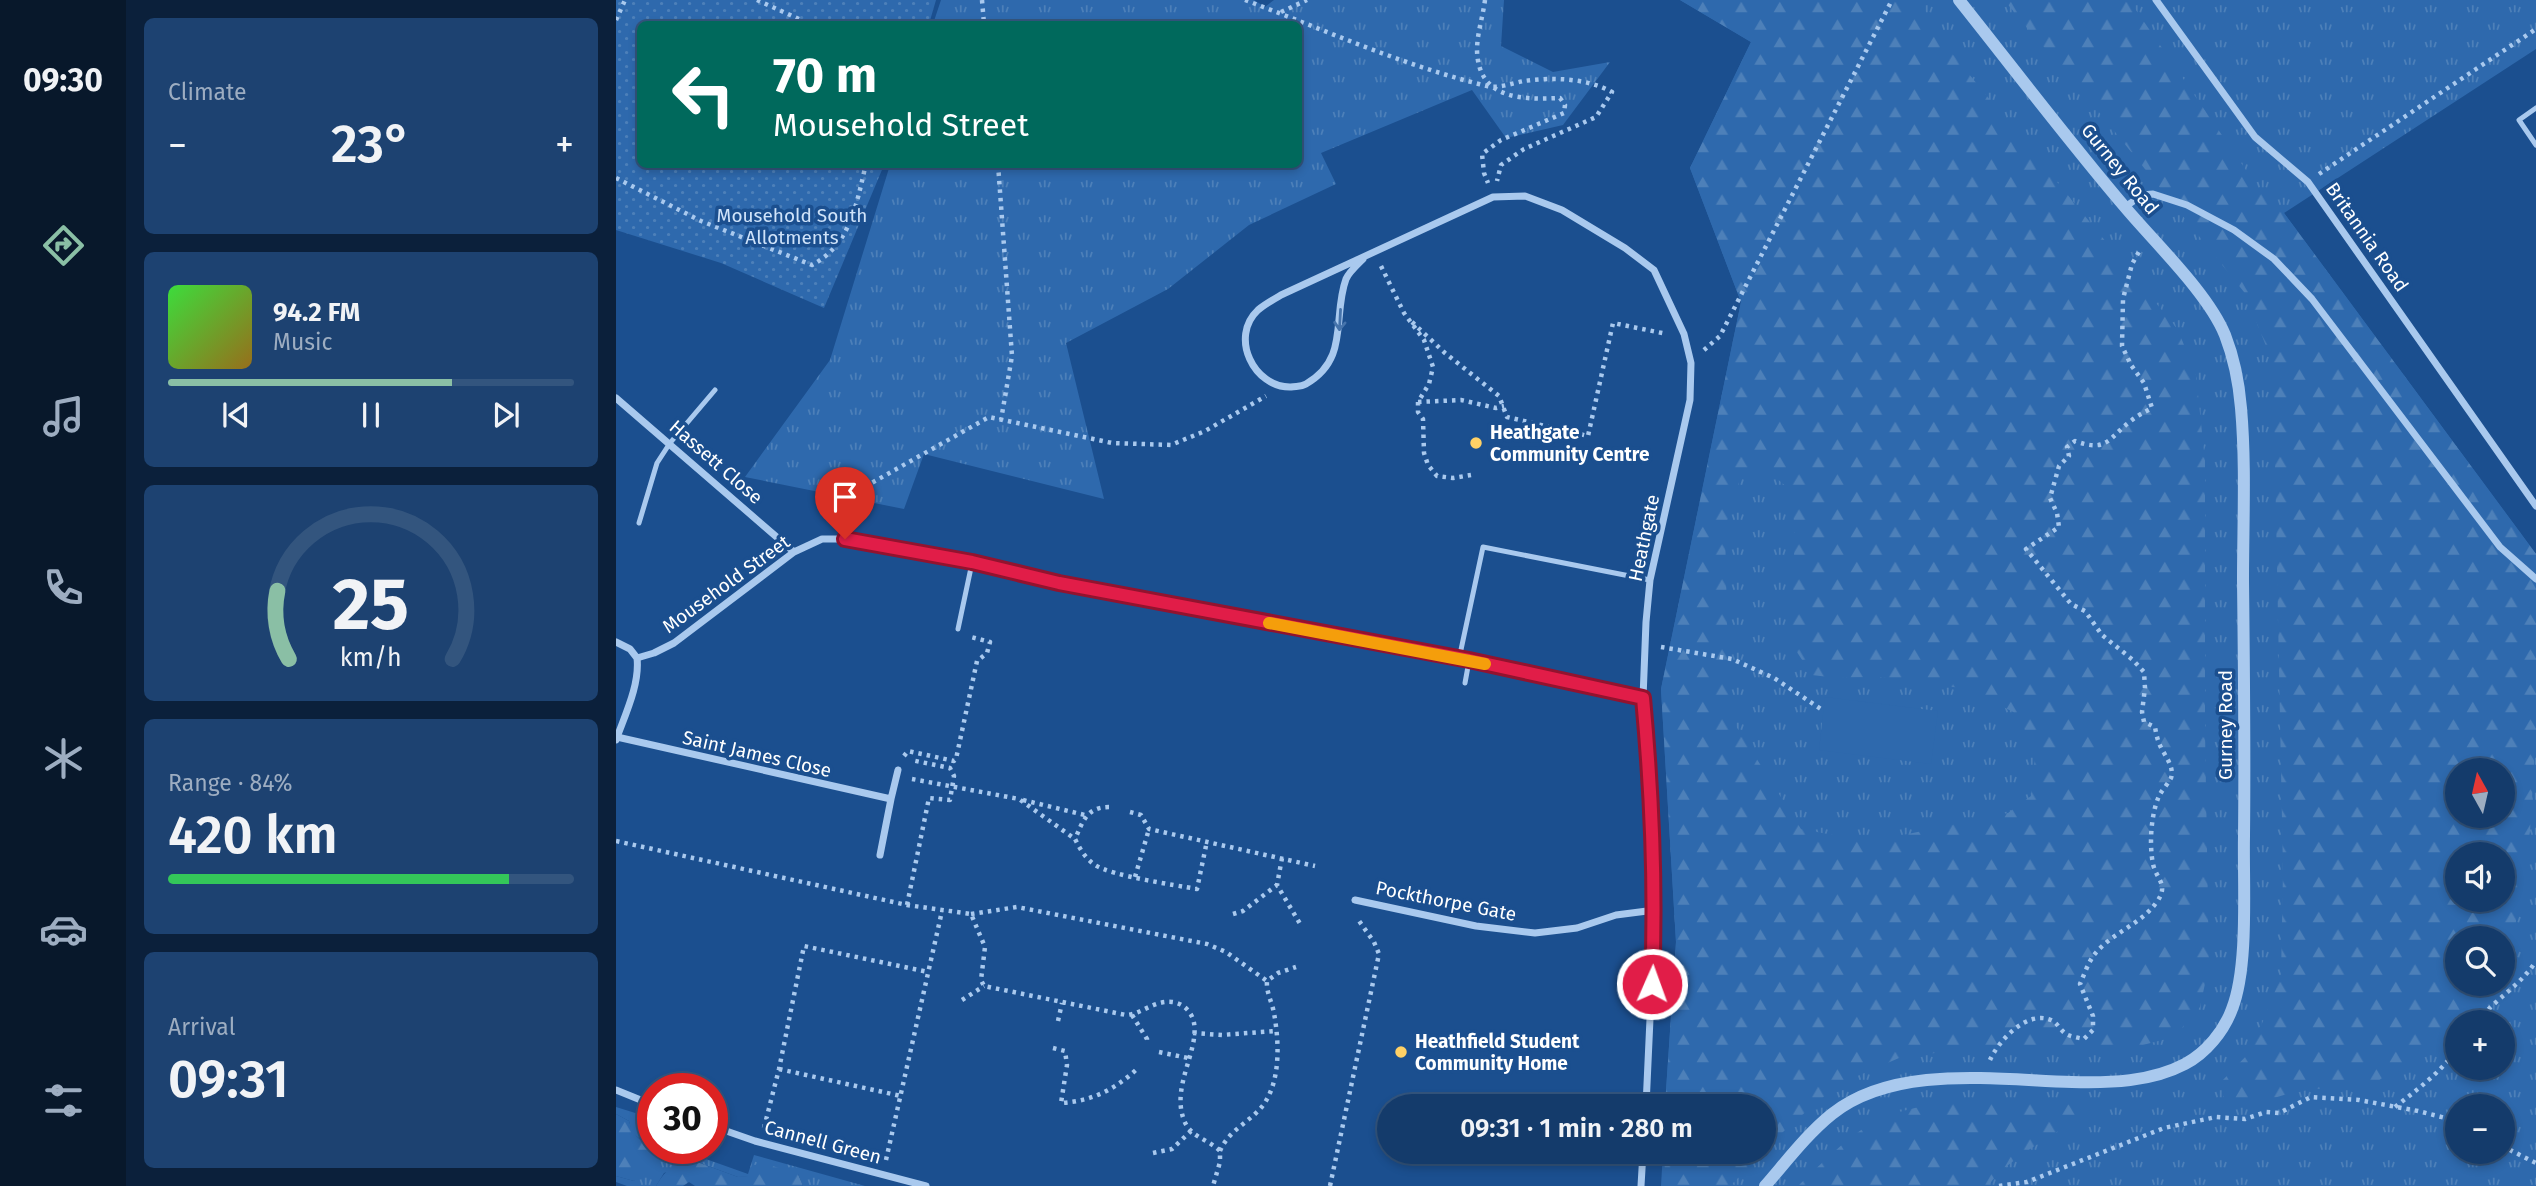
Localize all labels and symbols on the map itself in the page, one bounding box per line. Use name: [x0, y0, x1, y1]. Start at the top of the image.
street label: Gurney Road: [2076, 119, 2164, 219]
street label: Britannia Road: [2321, 178, 2413, 296]
park label: Mousehold South Allotments: [717, 204, 867, 249]
one-way arrow: [1333, 308, 1346, 331]
street label: Hassett Close: [665, 415, 767, 509]
place label: Heathgate Community Centre: [1490, 421, 1649, 466]
marker: Heathgate Community Centre: [1468, 435, 1484, 451]
pin: [815, 467, 875, 539]
street label: Heathgate: [1624, 492, 1664, 584]
street label: Mousehold Street: [658, 530, 794, 638]
street label: Gurney Road: [2214, 670, 2237, 780]
street label: Saint James Close: [680, 726, 834, 782]
north arrow: [2445, 758, 2515, 828]
street label: Pockthorpe Gate: [1374, 876, 1518, 926]
position arrow: [1615, 947, 1689, 1021]
place label: Heathfield Student Community Home: [1415, 1030, 1580, 1075]
marker: Heathfield Student Community Home: [1393, 1044, 1409, 1060]
speed limit sign: 30: [637, 1073, 728, 1164]
street label: Cannell Green: [762, 1115, 884, 1169]

